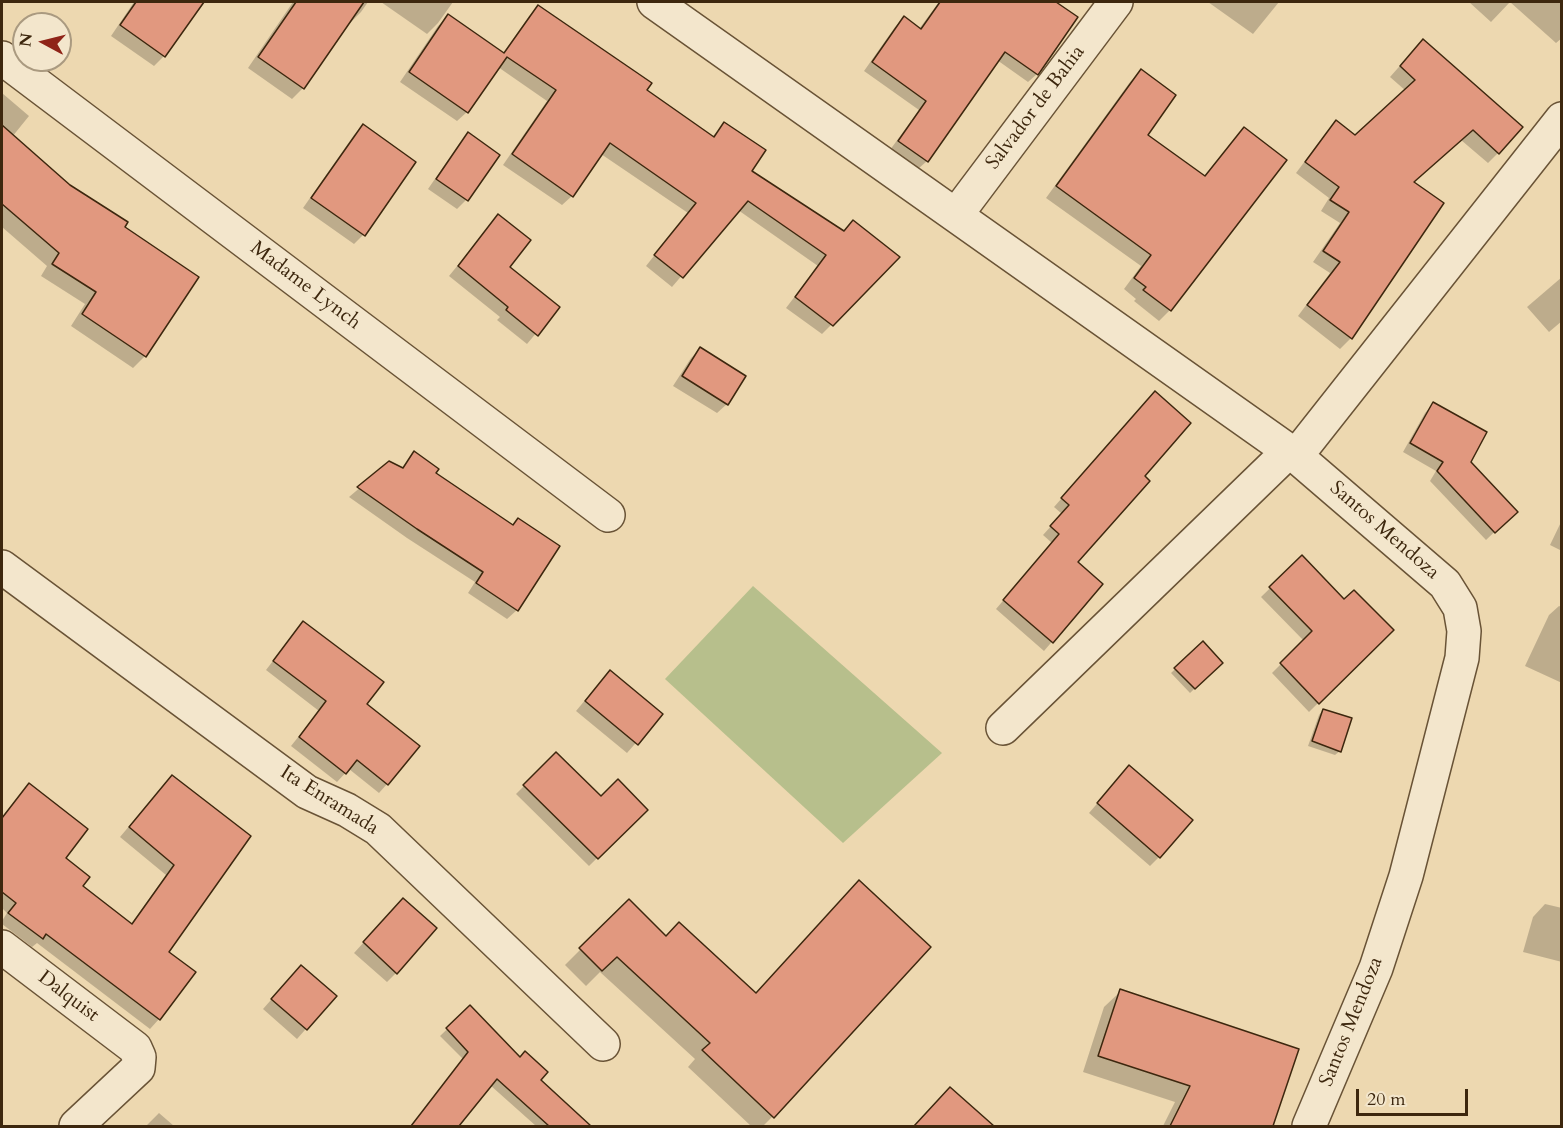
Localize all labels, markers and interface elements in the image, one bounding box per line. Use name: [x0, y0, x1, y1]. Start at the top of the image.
north arrow: [12, 12, 72, 72]
text: N: [14, 32, 38, 48]
street label: Salvador de Bahia: [982, 41, 1090, 175]
street label: Madame Lynch: [245, 237, 365, 335]
street label: Santos Mendoza: [1324, 477, 1444, 585]
street label: Ita Enramada: [275, 761, 383, 841]
street label: Santos Mendoza: [1315, 954, 1389, 1090]
street label: Dalquist: [33, 966, 103, 1028]
scale bar: [1359, 1077, 1472, 1115]
text: 20 m: [1367, 1087, 1406, 1112]

